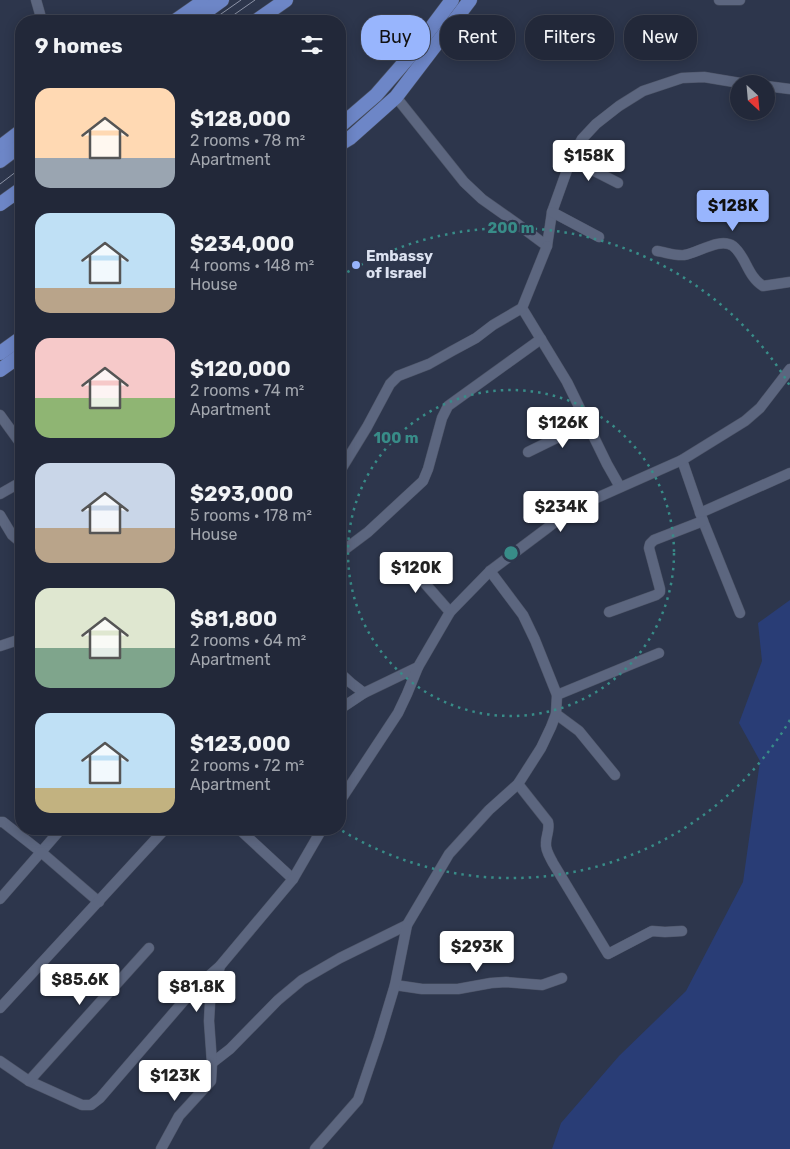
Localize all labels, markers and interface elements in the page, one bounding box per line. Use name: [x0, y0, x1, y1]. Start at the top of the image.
chip: Buy: [361, 15, 430, 60]
chip: Rent: [440, 15, 515, 60]
chip: Filters: [525, 15, 614, 60]
chip: New: [624, 15, 697, 60]
icon: filters: [298, 31, 326, 59]
text: 9 homes: [35, 33, 123, 58]
north arrow: [730, 75, 775, 120]
map controls: [730, 75, 775, 120]
text: $128,000: [190, 106, 291, 131]
icon: home: [75, 108, 135, 168]
text: 2 rooms · 78 m²: [190, 131, 305, 150]
pin: $158K: [554, 140, 624, 182]
text: $158K: [564, 146, 614, 165]
text: Apartment: [190, 150, 270, 169]
pin: $128K: [698, 190, 768, 232]
text: $128K: [708, 196, 758, 215]
text: 200 m: [487, 219, 535, 237]
text: $234,000: [190, 231, 294, 256]
icon: home: [75, 233, 135, 293]
place label: Embassy of Israel: [366, 247, 433, 282]
text: 4 rooms · 148 m²: [190, 256, 314, 275]
marker: Embassy of Israel: [350, 259, 362, 271]
text: House: [190, 275, 237, 294]
text: $120,000: [190, 356, 291, 381]
icon: home: [75, 358, 135, 418]
text: 2 rooms · 74 m²: [190, 381, 304, 400]
text: Apartment: [190, 400, 270, 419]
pin: $126K: [528, 406, 598, 449]
text: $126K: [538, 413, 588, 432]
text: 100 m: [374, 429, 418, 447]
text: $293,000: [190, 481, 293, 506]
icon: home: [75, 483, 135, 543]
pin: $234K: [526, 490, 596, 533]
text: $234K: [534, 497, 588, 516]
text: 5 rooms · 178 m²: [190, 506, 312, 525]
text: House: [190, 525, 237, 544]
centre of rings: [502, 544, 520, 562]
pin: $120K: [381, 552, 451, 594]
text: $120K: [391, 558, 441, 577]
text: $81,800: [190, 606, 277, 631]
icon: home: [75, 608, 135, 668]
text: 2 rooms · 64 m²: [190, 631, 306, 650]
text: Apartment: [190, 650, 270, 669]
text: $123,000: [190, 731, 290, 756]
icon: home: [75, 733, 135, 793]
text: 2 rooms · 72 m²: [190, 756, 304, 775]
text: Apartment: [190, 775, 270, 794]
pin: $293K: [442, 930, 512, 973]
text: $293K: [451, 937, 503, 956]
pin: $85.6K: [39, 964, 121, 1006]
text: $85.6K: [51, 970, 109, 989]
pin: $81.8K: [156, 970, 238, 1013]
text: $81.8K: [169, 977, 225, 996]
pin: $123K: [140, 1060, 210, 1102]
text: $123K: [150, 1066, 200, 1085]

